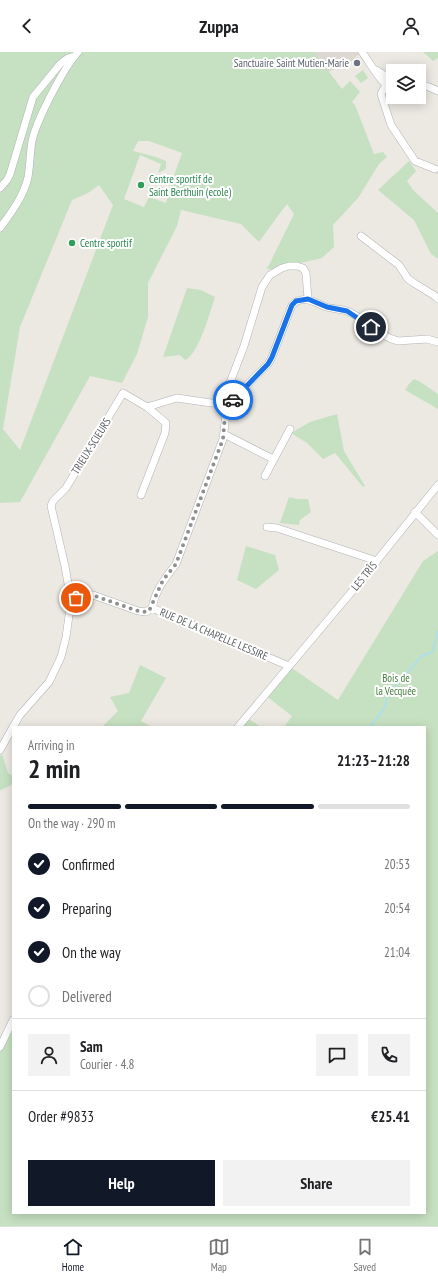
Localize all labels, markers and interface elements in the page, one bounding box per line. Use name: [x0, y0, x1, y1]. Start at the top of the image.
icon: back: [16, 15, 38, 37]
text: Zuppa: [199, 15, 239, 38]
icon: person: [400, 15, 422, 37]
place label: Sanctuaire Saint Mutien-Marie: [234, 56, 349, 70]
marker: Sanctuaire Saint Mutien-Marie: [352, 58, 362, 68]
map controls: [386, 64, 426, 104]
button: layers: [386, 64, 426, 104]
place label: Centre sportif de Saint Berthuin (ecole): [149, 172, 231, 199]
marker: Centre sportif de Saint Berthuin (ecole): [136, 180, 146, 190]
place label: Centre sportif: [80, 236, 133, 250]
marker: Centre sportif: [67, 238, 77, 248]
pin: [354, 310, 388, 344]
icon: home: [360, 316, 382, 338]
courier: [213, 380, 253, 420]
icon: car: [222, 389, 244, 411]
street label: TRIEUX-SCIEURS: [68, 415, 114, 477]
street label: LES TRÎS: [348, 558, 380, 593]
pin: [59, 581, 93, 615]
icon: bag: [65, 587, 87, 609]
street label: RUE DE LA CHAPELLE LESSIRE: [158, 605, 270, 663]
park label: Bois de la Vecquée: [376, 671, 417, 698]
text: Arriving in: [28, 737, 75, 754]
text: 21:23–21:28: [337, 751, 410, 770]
text: 2 min: [28, 752, 81, 785]
text: On the way · 290 m: [28, 815, 115, 832]
icon: check: [28, 853, 50, 875]
text: Confirmed: [62, 855, 115, 874]
text: 20:53: [384, 856, 410, 873]
icon: check: [28, 897, 50, 919]
text: Preparing: [62, 899, 112, 918]
text: 20:54: [384, 900, 410, 917]
icon: check: [28, 941, 50, 963]
text: On the way: [62, 943, 121, 962]
text: 21:04: [384, 944, 410, 961]
text: Delivered: [62, 987, 112, 1006]
button: person: [28, 1034, 70, 1076]
button: chat: [316, 1034, 358, 1076]
button: phone: [368, 1034, 410, 1076]
text: Sam: [80, 1037, 103, 1056]
text: Courier · 4.8: [80, 1056, 134, 1073]
text: Order #9833: [28, 1107, 94, 1126]
text: €25.41: [371, 1107, 410, 1126]
button: Help: [28, 1160, 215, 1206]
button: Share: [223, 1160, 410, 1206]
tab: Home: [62, 1236, 84, 1274]
tab: Map: [208, 1236, 230, 1274]
tab: Saved: [353, 1236, 376, 1274]

